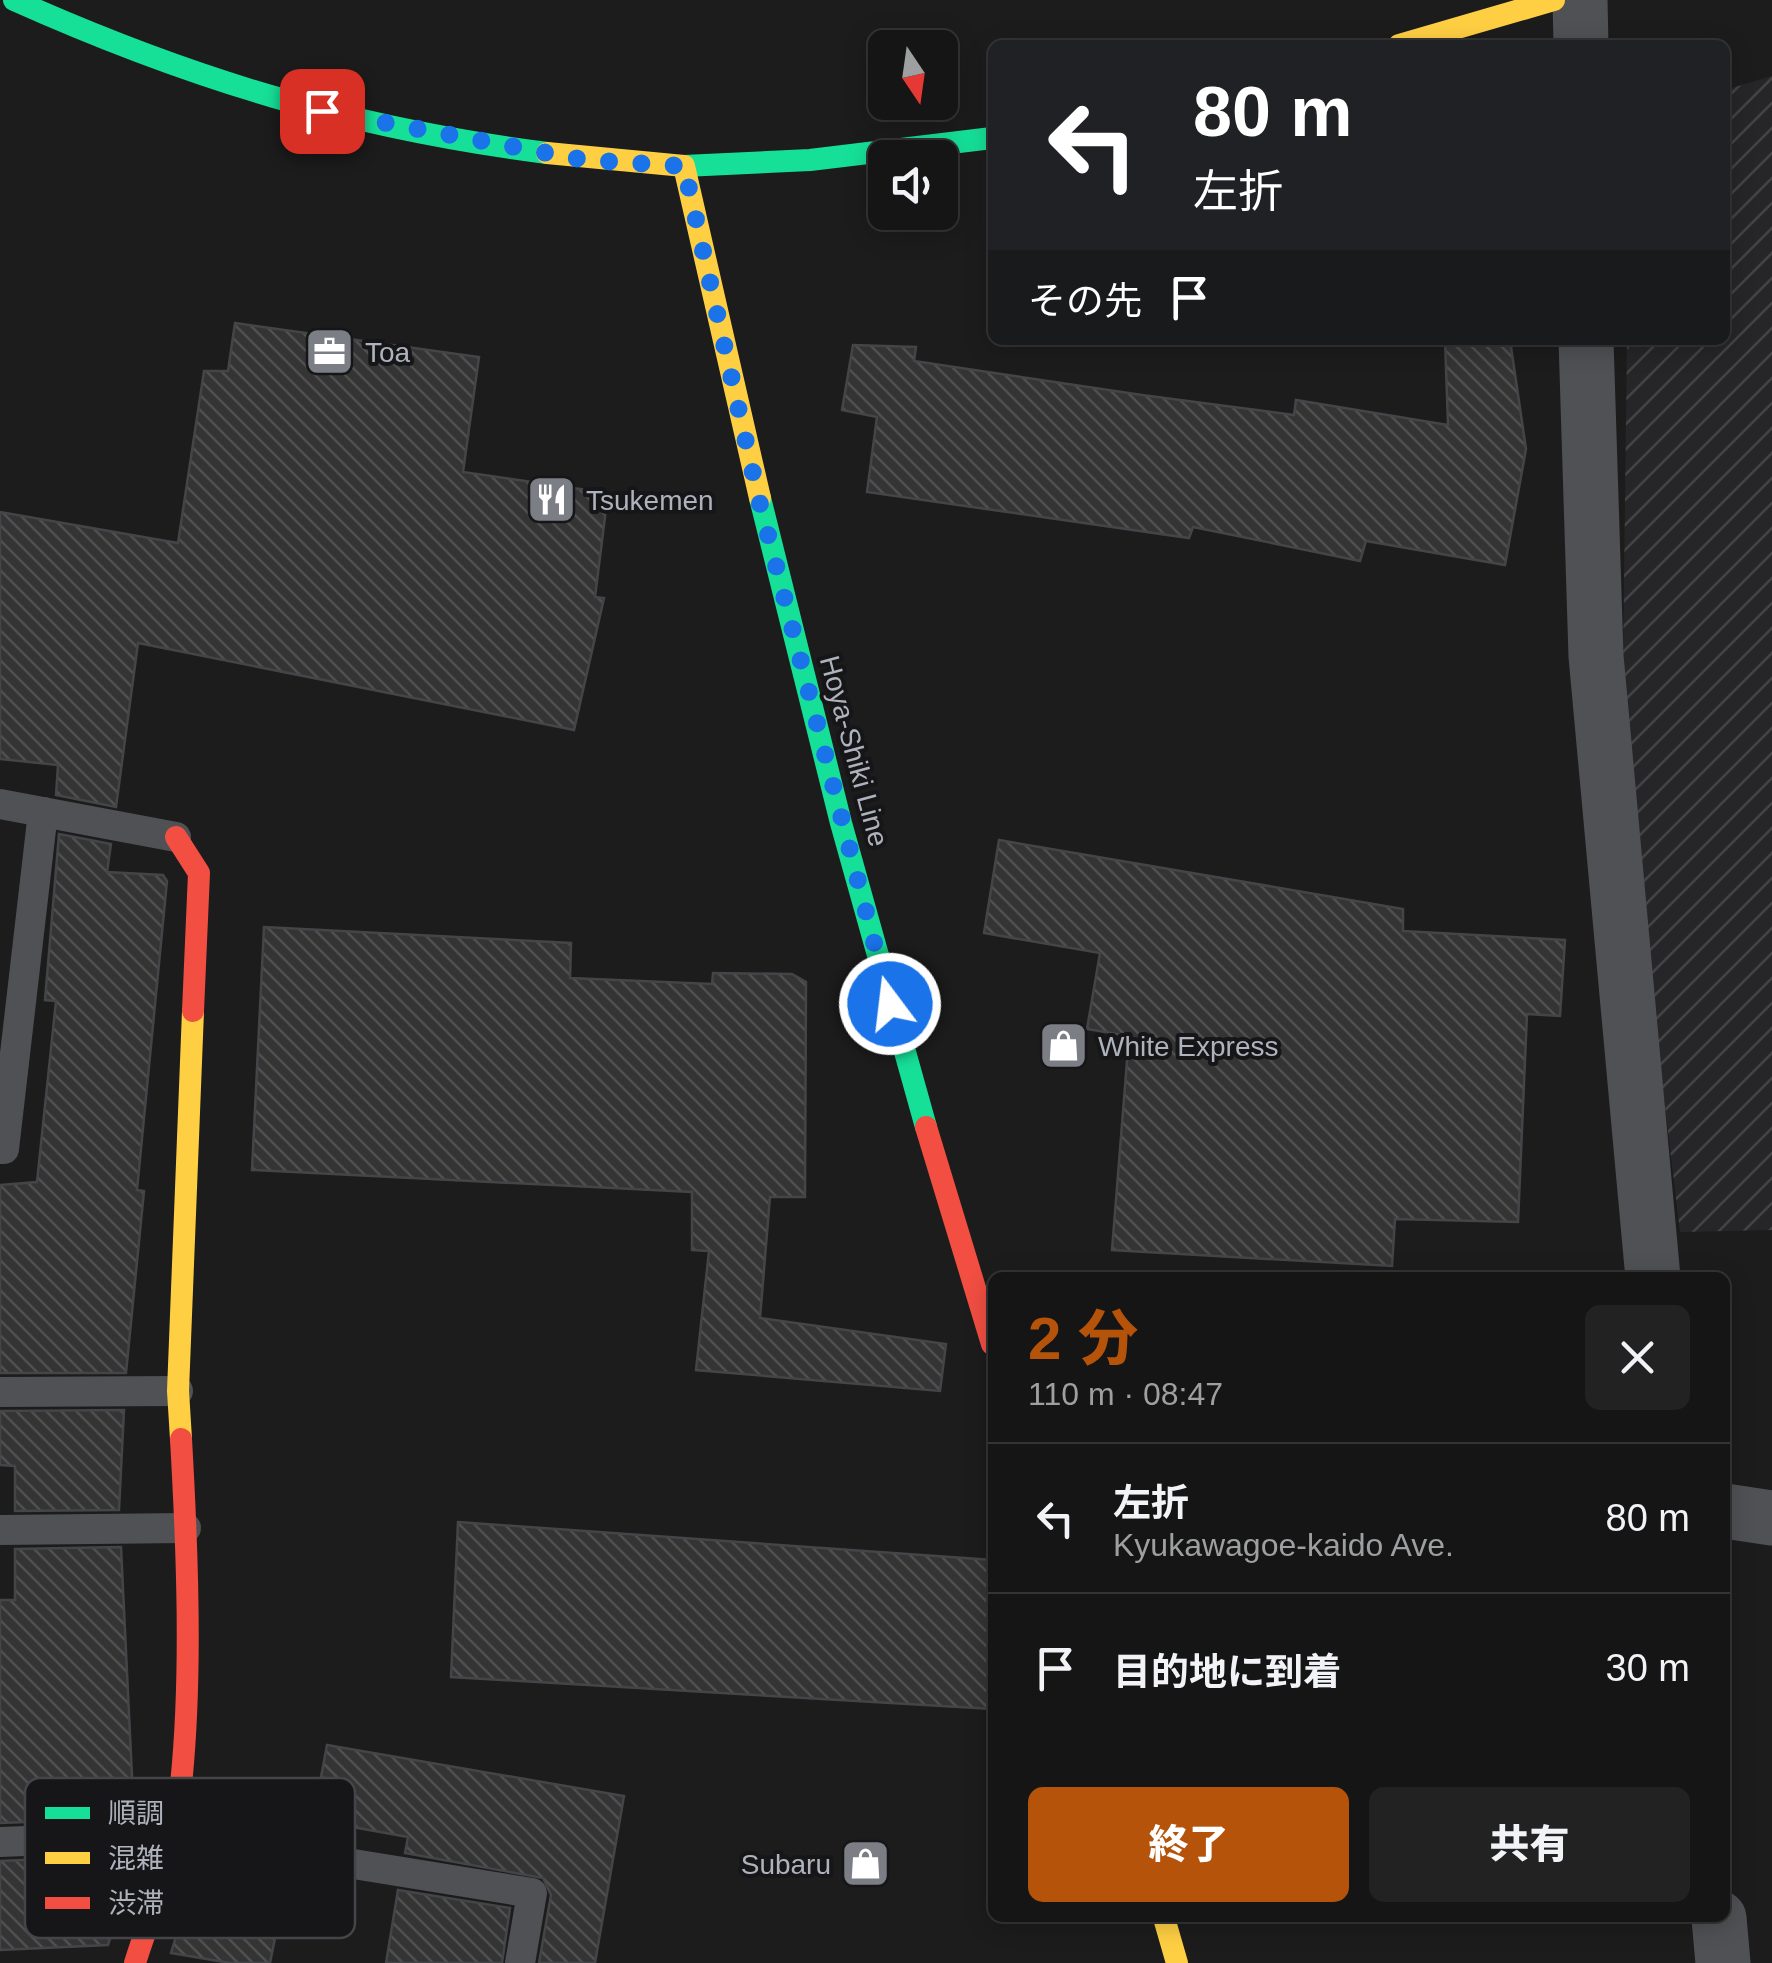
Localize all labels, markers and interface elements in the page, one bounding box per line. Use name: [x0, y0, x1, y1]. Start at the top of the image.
north arrow: [868, 30, 958, 120]
map controls: [868, 30, 958, 230]
pin: [280, 69, 365, 154]
text: 80 m: [1193, 73, 1353, 151]
icon: left: [1028, 80, 1158, 210]
icon: arrive: [295, 84, 350, 139]
button: sound: [868, 140, 958, 230]
text: 左折: [1193, 166, 1283, 217]
icon: arrive: [1162, 270, 1217, 325]
text: その先: [1028, 280, 1142, 322]
office icon: Toa: [304, 326, 356, 378]
place label: Toa: [365, 337, 411, 368]
restaurant icon: Tsukemen: [525, 474, 577, 526]
place label: Tsukemen: [586, 485, 714, 516]
street label: Hoya-Shiki Line: [814, 652, 894, 850]
position arrow: [838, 952, 942, 1056]
shop icon: White Express: [1037, 1020, 1089, 1072]
place label: White Express: [1098, 1031, 1279, 1062]
text: 2 分: [1028, 1305, 1138, 1372]
button: close: [1585, 1305, 1690, 1410]
text: 110 m · 08:47: [1028, 1376, 1223, 1412]
text: 左折: [1113, 1482, 1189, 1524]
icon: left: [1028, 1491, 1083, 1546]
text: 80 m: [1606, 1497, 1690, 1539]
text: Kyukawagoe-kaido Ave.: [1113, 1527, 1454, 1563]
icon: arrive: [1028, 1641, 1083, 1696]
text: 30 m: [1606, 1647, 1690, 1689]
text: 目的地に到着: [1113, 1651, 1341, 1693]
legend: [25, 1778, 355, 1938]
button: 終了: [1028, 1787, 1349, 1902]
button: 共有: [1369, 1787, 1690, 1902]
text: 順調: [108, 1798, 164, 1829]
shop icon: Subaru: [840, 1838, 892, 1890]
text: 混雑: [108, 1843, 164, 1874]
place label: Subaru: [741, 1849, 831, 1880]
text: 渋滞: [108, 1888, 164, 1919]

